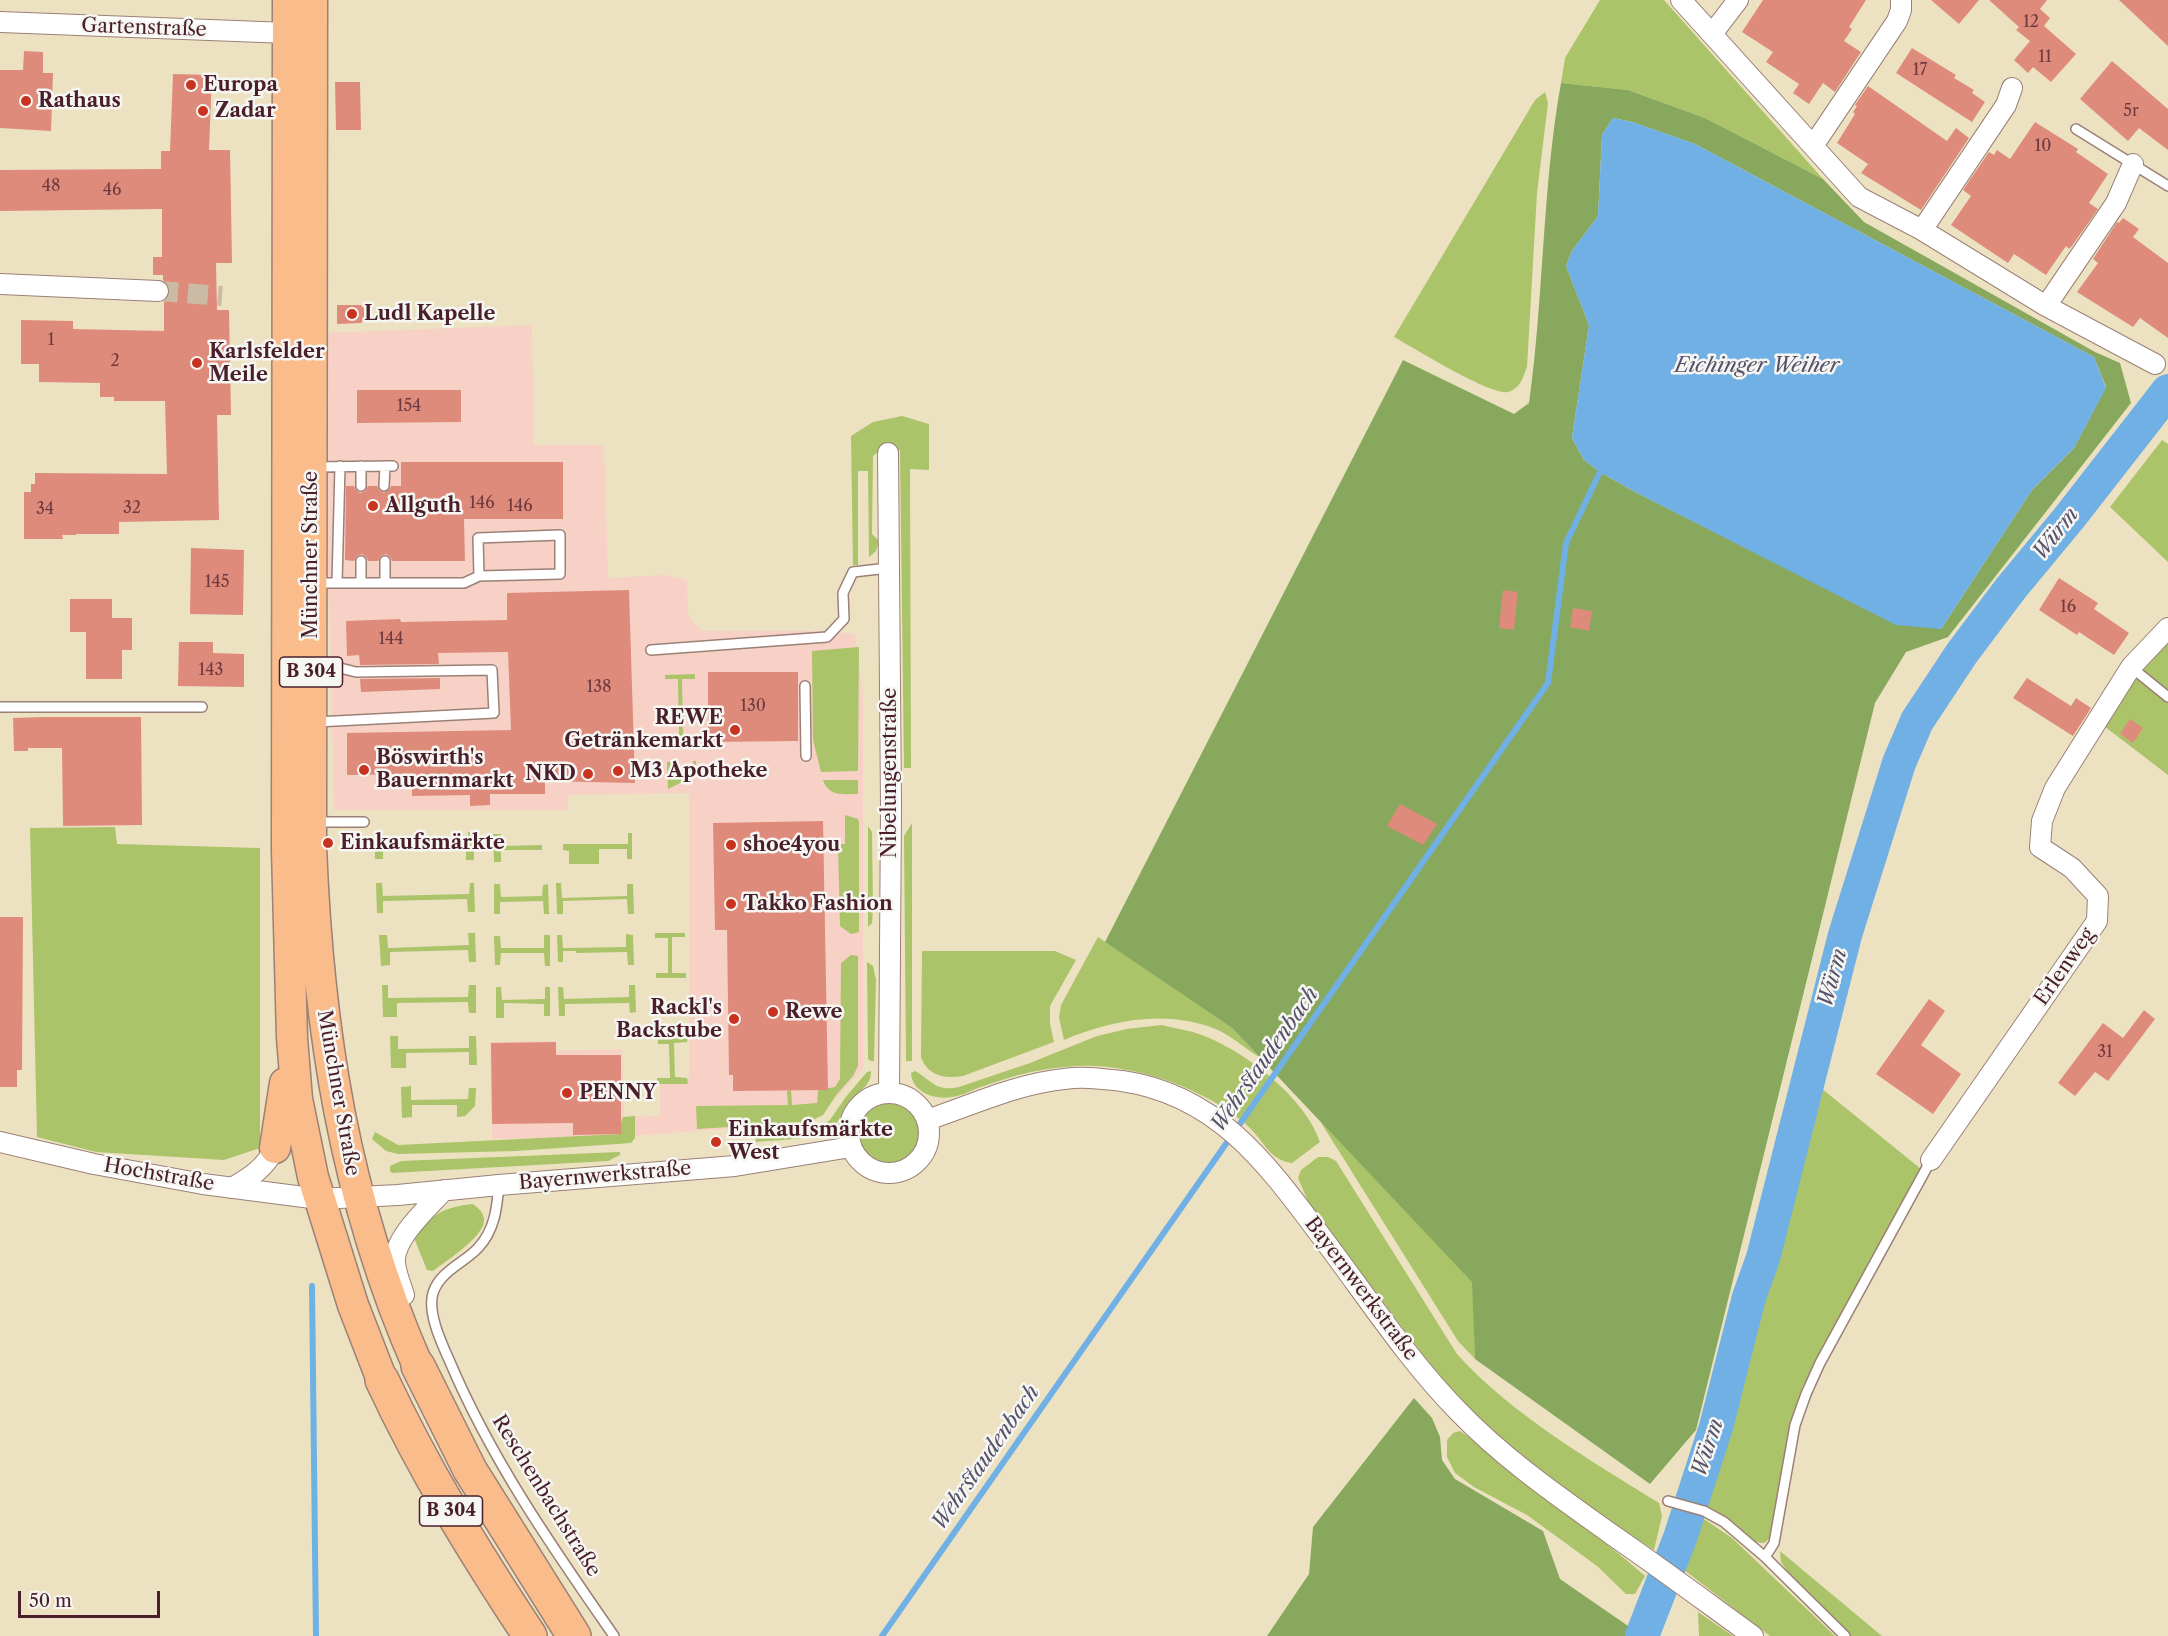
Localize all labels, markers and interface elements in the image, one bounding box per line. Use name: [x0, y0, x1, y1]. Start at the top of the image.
house number: 12: [2023, 12, 2039, 32]
street label: Gartenstraße: [81, 14, 207, 42]
house number: 11: [2038, 47, 2052, 67]
house number: 17: [1913, 60, 1927, 80]
place label: Europa: [203, 73, 278, 97]
marker: Europa: [184, 78, 198, 92]
place label: Rathaus: [38, 89, 121, 113]
marker: Rathaus: [19, 94, 33, 108]
place label: Zadar: [215, 99, 276, 123]
house number: 5r: [2123, 101, 2139, 121]
marker: Zadar: [196, 104, 210, 118]
house number: 10: [2035, 136, 2051, 156]
house number: 48: [42, 176, 60, 196]
house number: 46: [103, 180, 121, 200]
place label: Ludl Kapelle: [364, 302, 495, 326]
marker: Ludl Kapelle: [345, 307, 359, 321]
house number: 1: [48, 330, 54, 350]
place label: Karlsfelder Meile: [209, 340, 325, 387]
house number: 2: [110, 351, 120, 371]
water label: Eichinger Weiher: [1674, 353, 1840, 379]
marker: Karlsfelder Meile: [190, 356, 204, 370]
house number: 154: [397, 396, 421, 416]
street label: Münchner Straße: [299, 471, 323, 639]
house number: 146: [469, 493, 495, 513]
place label: Allguth: [385, 494, 461, 518]
house number: 146: [507, 496, 533, 516]
house number: 32: [123, 498, 141, 518]
house number: 34: [36, 499, 54, 519]
marker: Allguth: [366, 499, 380, 513]
water label: Würm: [2028, 503, 2084, 565]
house number: 145: [205, 572, 229, 592]
house number: 16: [2060, 597, 2076, 617]
house number: 144: [378, 629, 404, 649]
road number: B 304: [280, 657, 342, 687]
house number: 143: [199, 660, 223, 680]
house number: 138: [586, 677, 612, 697]
street label: Nibelungenstraße: [878, 688, 902, 858]
house number: 130: [740, 696, 766, 716]
place label: REWE Getränkemarkt: [564, 706, 723, 753]
marker: REWE Getränkemarkt: [728, 723, 742, 737]
place label: Böswirth's Bauernmarkt: [376, 746, 513, 793]
place label: M3 Apotheke: [630, 759, 767, 783]
place label: NKD: [525, 762, 576, 786]
marker: Böswirth's Bauernmarkt: [357, 763, 371, 777]
marker: M3 Apotheke: [611, 764, 625, 778]
marker: NKD: [581, 767, 595, 781]
place label: Einkaufsmärkte: [340, 831, 505, 855]
place label: shoe4you: [743, 833, 840, 857]
marker: Einkaufsmärkte: [321, 836, 335, 850]
marker: shoe4you: [724, 838, 738, 852]
place label: Takko Fashion: [743, 892, 893, 916]
marker: Takko Fashion: [724, 897, 738, 911]
street label: Erlenweg: [2030, 924, 2100, 1010]
water label: Würm: [1813, 946, 1853, 1010]
water label: Wehrstaudenbach: [1206, 983, 1324, 1137]
place label: Rackl's Backstube: [616, 996, 722, 1043]
place label: Rewe: [785, 1000, 842, 1024]
marker: Rewe: [766, 1005, 780, 1019]
street label: Münchner Straße: [312, 1008, 364, 1178]
marker: Rackl's Backstube: [727, 1012, 741, 1026]
house number: 31: [2097, 1042, 2113, 1062]
place label: PENNY: [579, 1081, 657, 1105]
marker: PENNY: [560, 1086, 574, 1100]
place label: Einkaufsmärkte West: [728, 1118, 893, 1165]
marker: Einkaufsmärkte West: [709, 1135, 723, 1149]
street label: Hochstraße: [102, 1153, 216, 1197]
street label: Bayernwerkstraße: [518, 1157, 692, 1195]
street label: Bayernwerkstraße: [1299, 1213, 1423, 1365]
water label: Wehrstaudenbach: [927, 1381, 1045, 1535]
street label: Reschenbachstraße: [486, 1411, 606, 1581]
water label: Würm: [1687, 1416, 1729, 1480]
road number: B 304: [420, 1496, 482, 1526]
scale bar: [21, 1579, 164, 1617]
text: 50 m: [29, 1590, 72, 1612]

